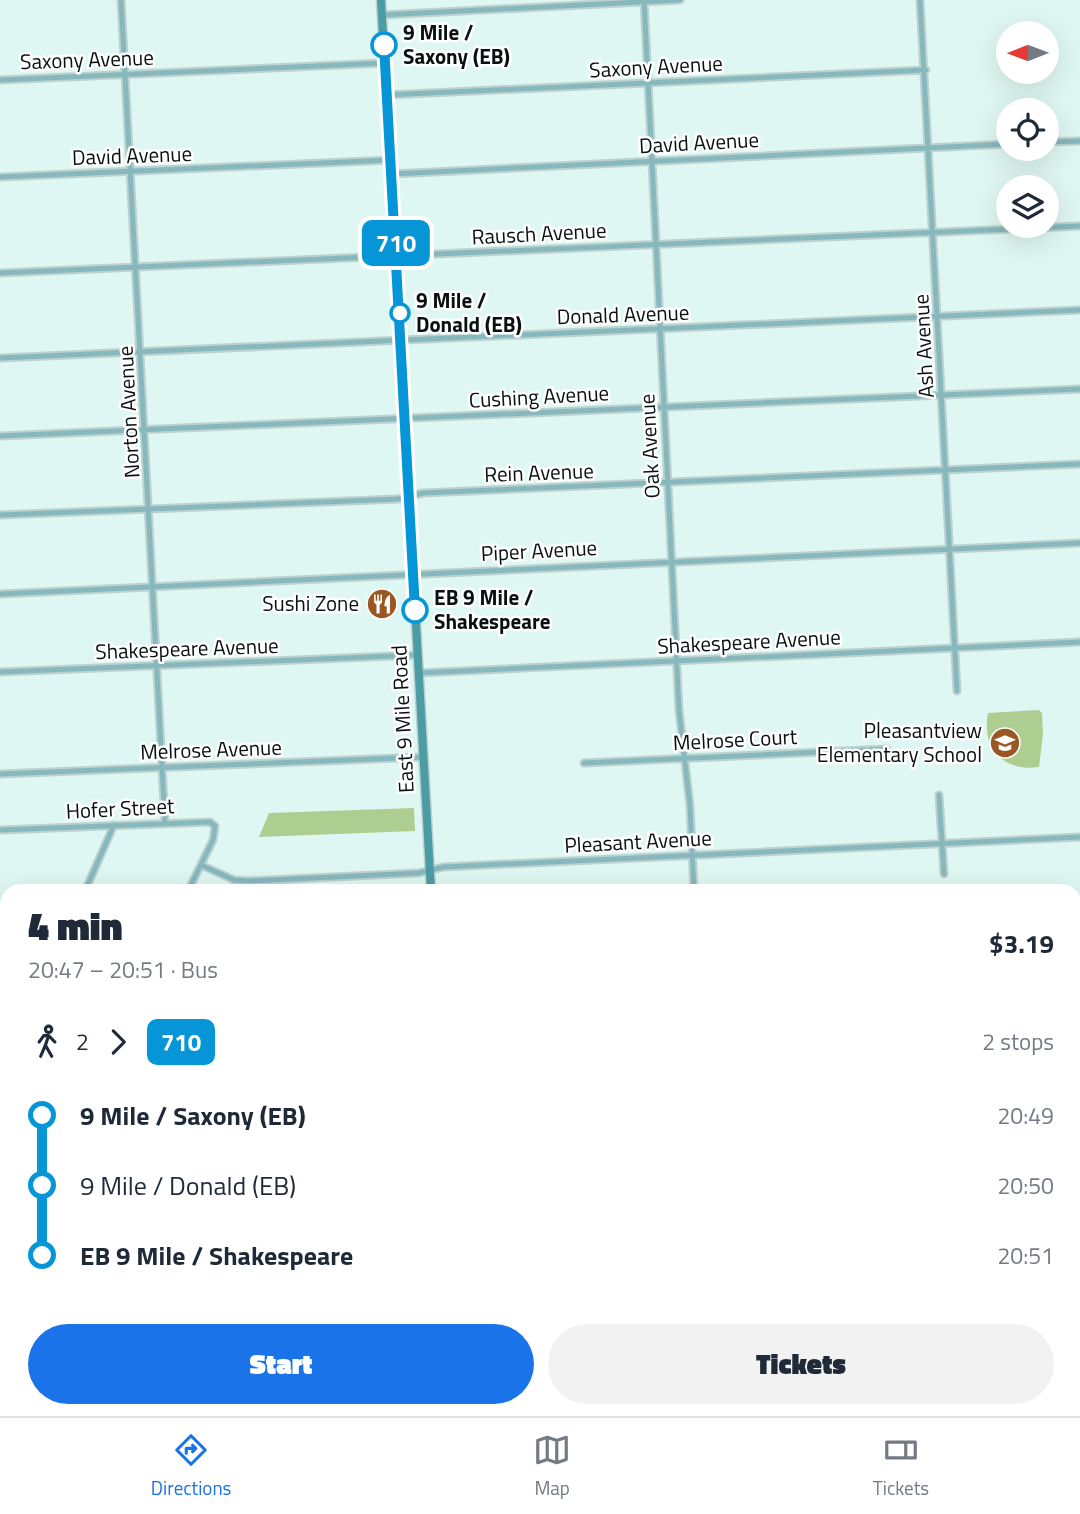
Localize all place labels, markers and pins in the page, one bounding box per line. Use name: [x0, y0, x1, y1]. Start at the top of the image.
place label: 9 Mile / Saxony (EB): [403, 16, 510, 72]
marker: 9 Mile / Saxony (EB): [371, 32, 397, 58]
place label: 9 Mile / Donald (EB): [416, 284, 522, 340]
marker: 9 Mile / Donald (EB): [390, 303, 410, 323]
place label: EB 9 Mile / Shakespeare: [434, 581, 550, 637]
place label: Sushi Zone: [262, 587, 359, 619]
restaurant icon: Sushi Zone: [365, 587, 399, 621]
marker: EB 9 Mile / Shakespeare: [402, 597, 428, 623]
place label: Pleasantview Elementary School: [817, 714, 982, 770]
school or university icon: Pleasantview Elementary School: [988, 726, 1022, 760]

